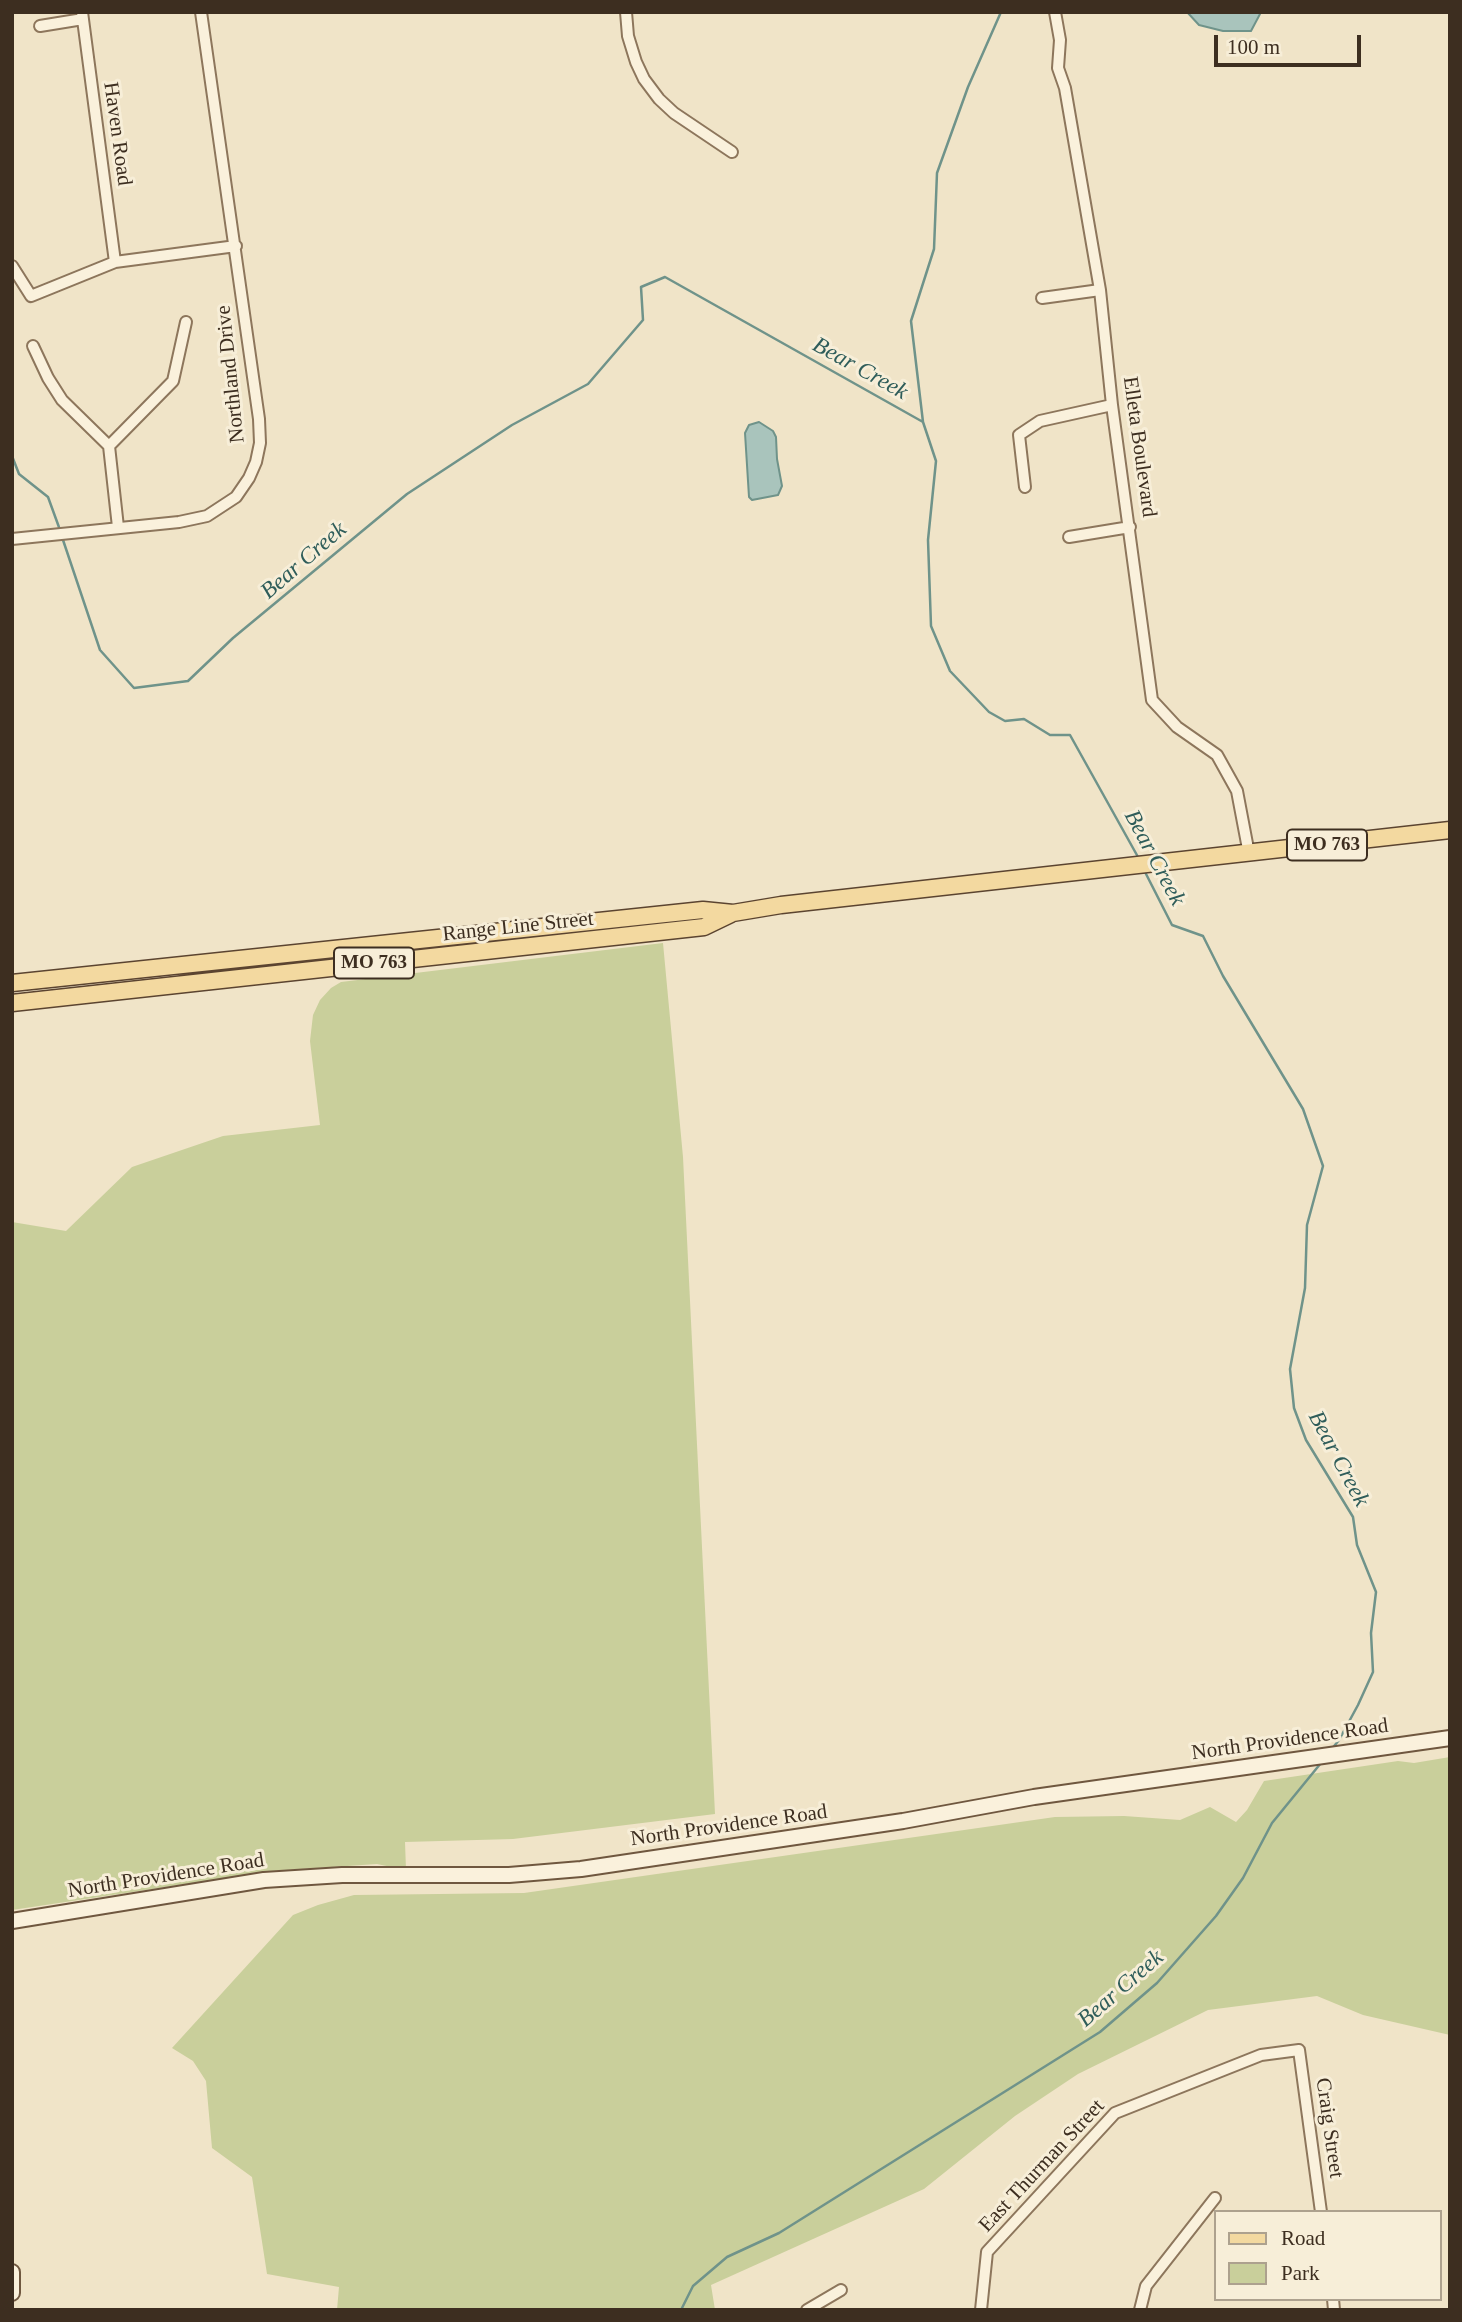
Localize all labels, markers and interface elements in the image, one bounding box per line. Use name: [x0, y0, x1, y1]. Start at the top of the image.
scale bar: [1217, 21, 1364, 65]
text: 100 m: [1227, 35, 1280, 59]
street label: Haven Road: [97, 81, 137, 187]
street label: Northland Drive: [211, 304, 251, 444]
water label: Bear Creek: [808, 332, 912, 406]
street label: Elleta Boulevard: [1117, 375, 1161, 519]
water label: Bear Creek: [256, 516, 352, 606]
water label: Bear Creek: [1117, 805, 1191, 911]
road number: MO 763: [1287, 830, 1367, 860]
street label: Range Line Street: [441, 907, 595, 947]
road number: MO 763: [334, 948, 414, 979]
water label: Bear Creek: [1301, 1406, 1375, 1512]
street label: North Providence Road: [1190, 1714, 1390, 1766]
street label: North Providence Road: [629, 1800, 829, 1852]
street label: North Providence Road: [66, 1848, 266, 1904]
water label: Bear Creek: [1073, 1944, 1169, 2034]
street label: Craig Street: [1310, 2076, 1348, 2180]
street label: East Thurman Street: [974, 2094, 1110, 2238]
legend: [1214, 2210, 1441, 2301]
text: Road: [1281, 2226, 1325, 2250]
text: Park: [1281, 2261, 1320, 2285]

